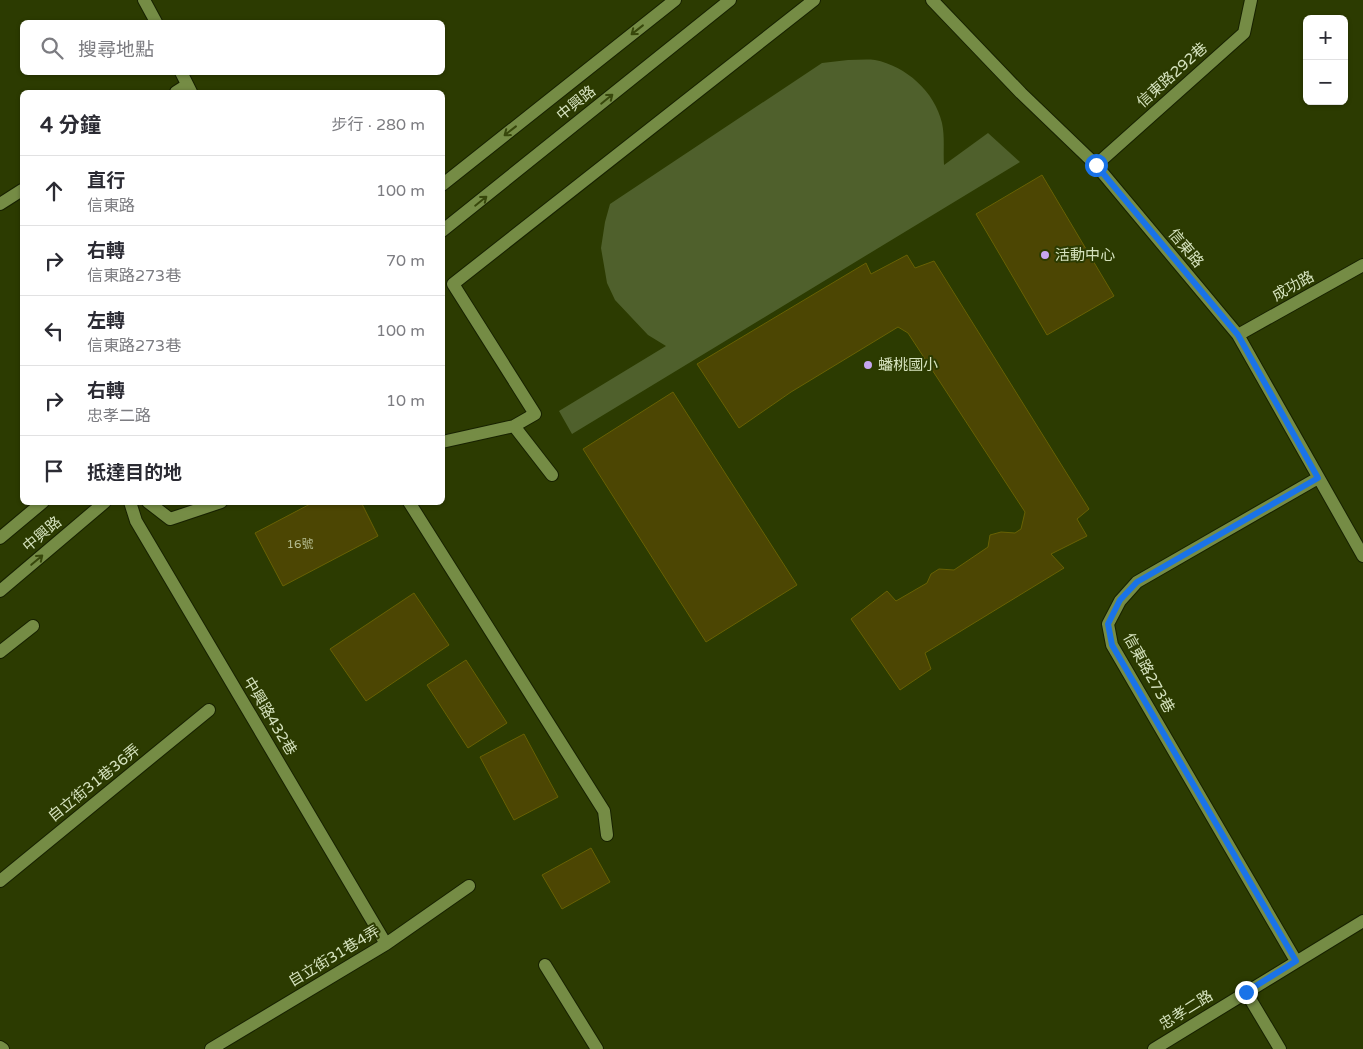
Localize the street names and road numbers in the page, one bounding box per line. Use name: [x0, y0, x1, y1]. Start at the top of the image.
street label: 信東路292巷: [1133, 39, 1211, 111]
street label: 中興路: [553, 82, 599, 124]
street label: 信東路: [1165, 225, 1207, 271]
street label: 成功路: [1269, 267, 1317, 305]
street label: 中興路: [19, 513, 65, 555]
street label: 信東路273巷: [1120, 630, 1178, 716]
street label: 中興路432巷: [240, 674, 300, 758]
street label: 自立街31巷36弄: [45, 741, 143, 825]
street label: 自立街31巷4弄: [285, 922, 383, 990]
street label: 忠孝二路: [1156, 986, 1216, 1034]

